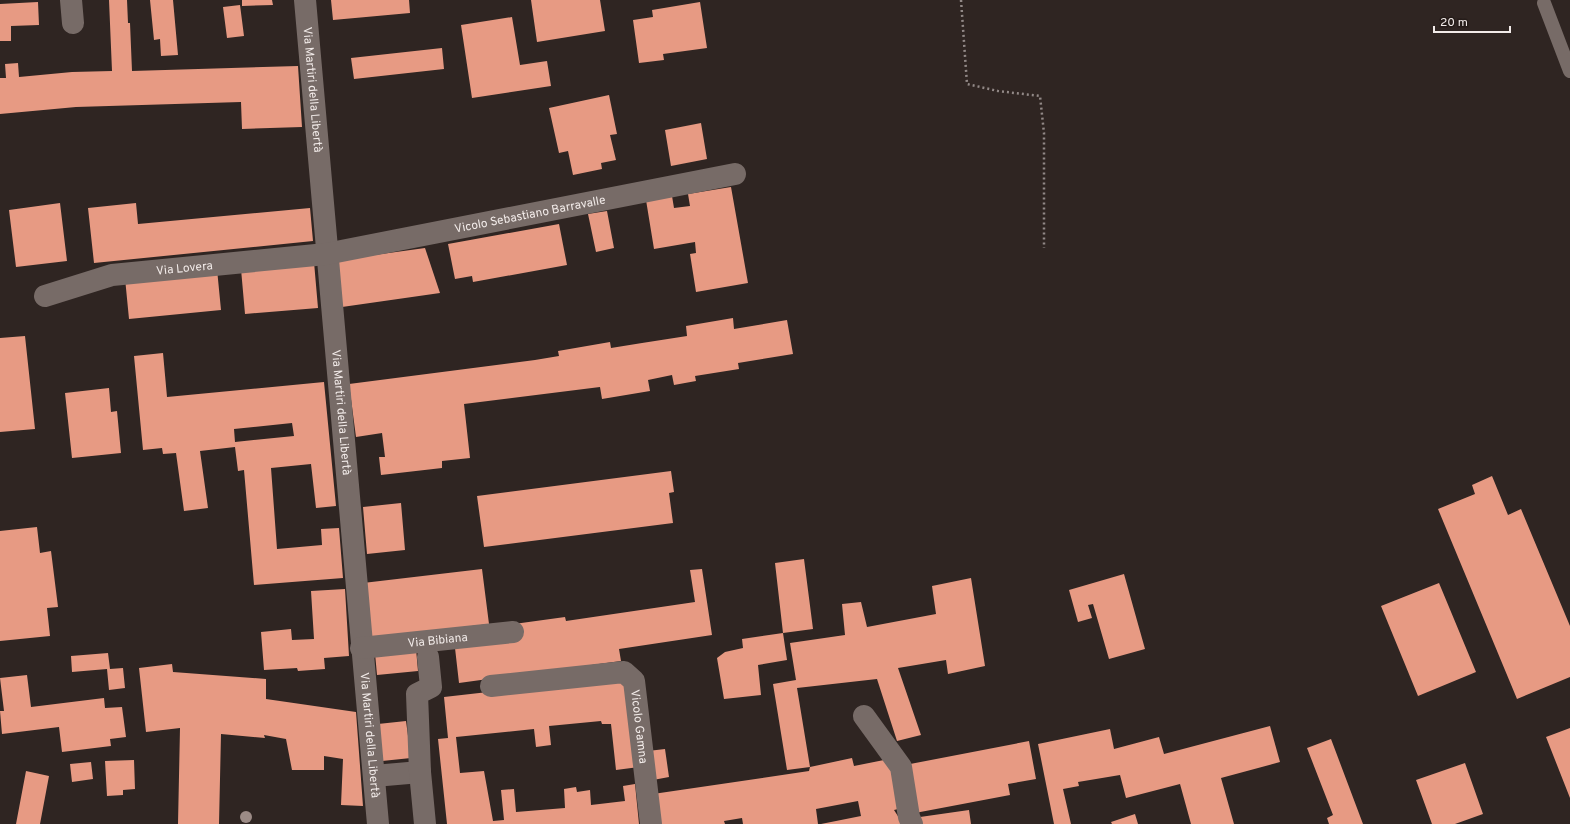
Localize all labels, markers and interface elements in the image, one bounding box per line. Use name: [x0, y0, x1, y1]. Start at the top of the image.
scale bar: [1434, 8, 1510, 34]
text: 20 m: [1440, 15, 1468, 31]
street label: Via Martiri della Libertà: [298, 26, 325, 153]
street label: Vicolo Sebastiano Barravalle: [453, 192, 607, 238]
street label: Via Lovera: [155, 258, 214, 280]
street label: Via Martiri della Libertà: [327, 349, 354, 476]
street label: Via Bibiana: [407, 630, 469, 652]
street label: Via Martiri della Libertà: [356, 672, 383, 799]
street label: Vicolo Gamna: [626, 689, 651, 765]

